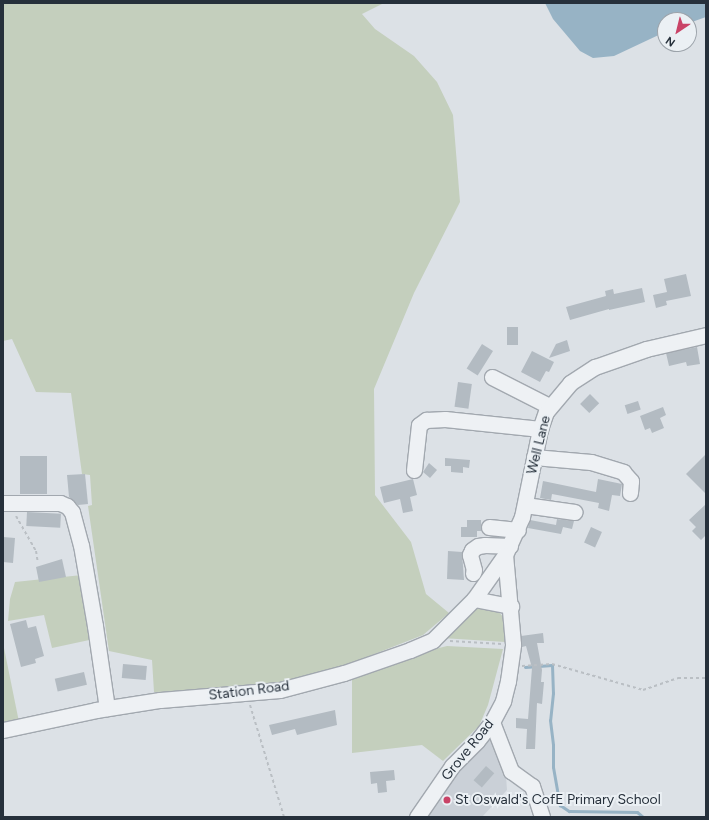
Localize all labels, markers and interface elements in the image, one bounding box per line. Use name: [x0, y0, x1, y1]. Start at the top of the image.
north arrow: [657, 12, 697, 52]
text: N: [663, 34, 678, 49]
street label: Well Lane: [524, 414, 554, 476]
street label: Station Road: [208, 678, 290, 704]
street label: Grove Road: [438, 716, 498, 784]
place label: St Oswald's CofE Primary School: [455, 792, 661, 808]
marker: St Oswald's CofE Primary School: [442, 795, 452, 805]

